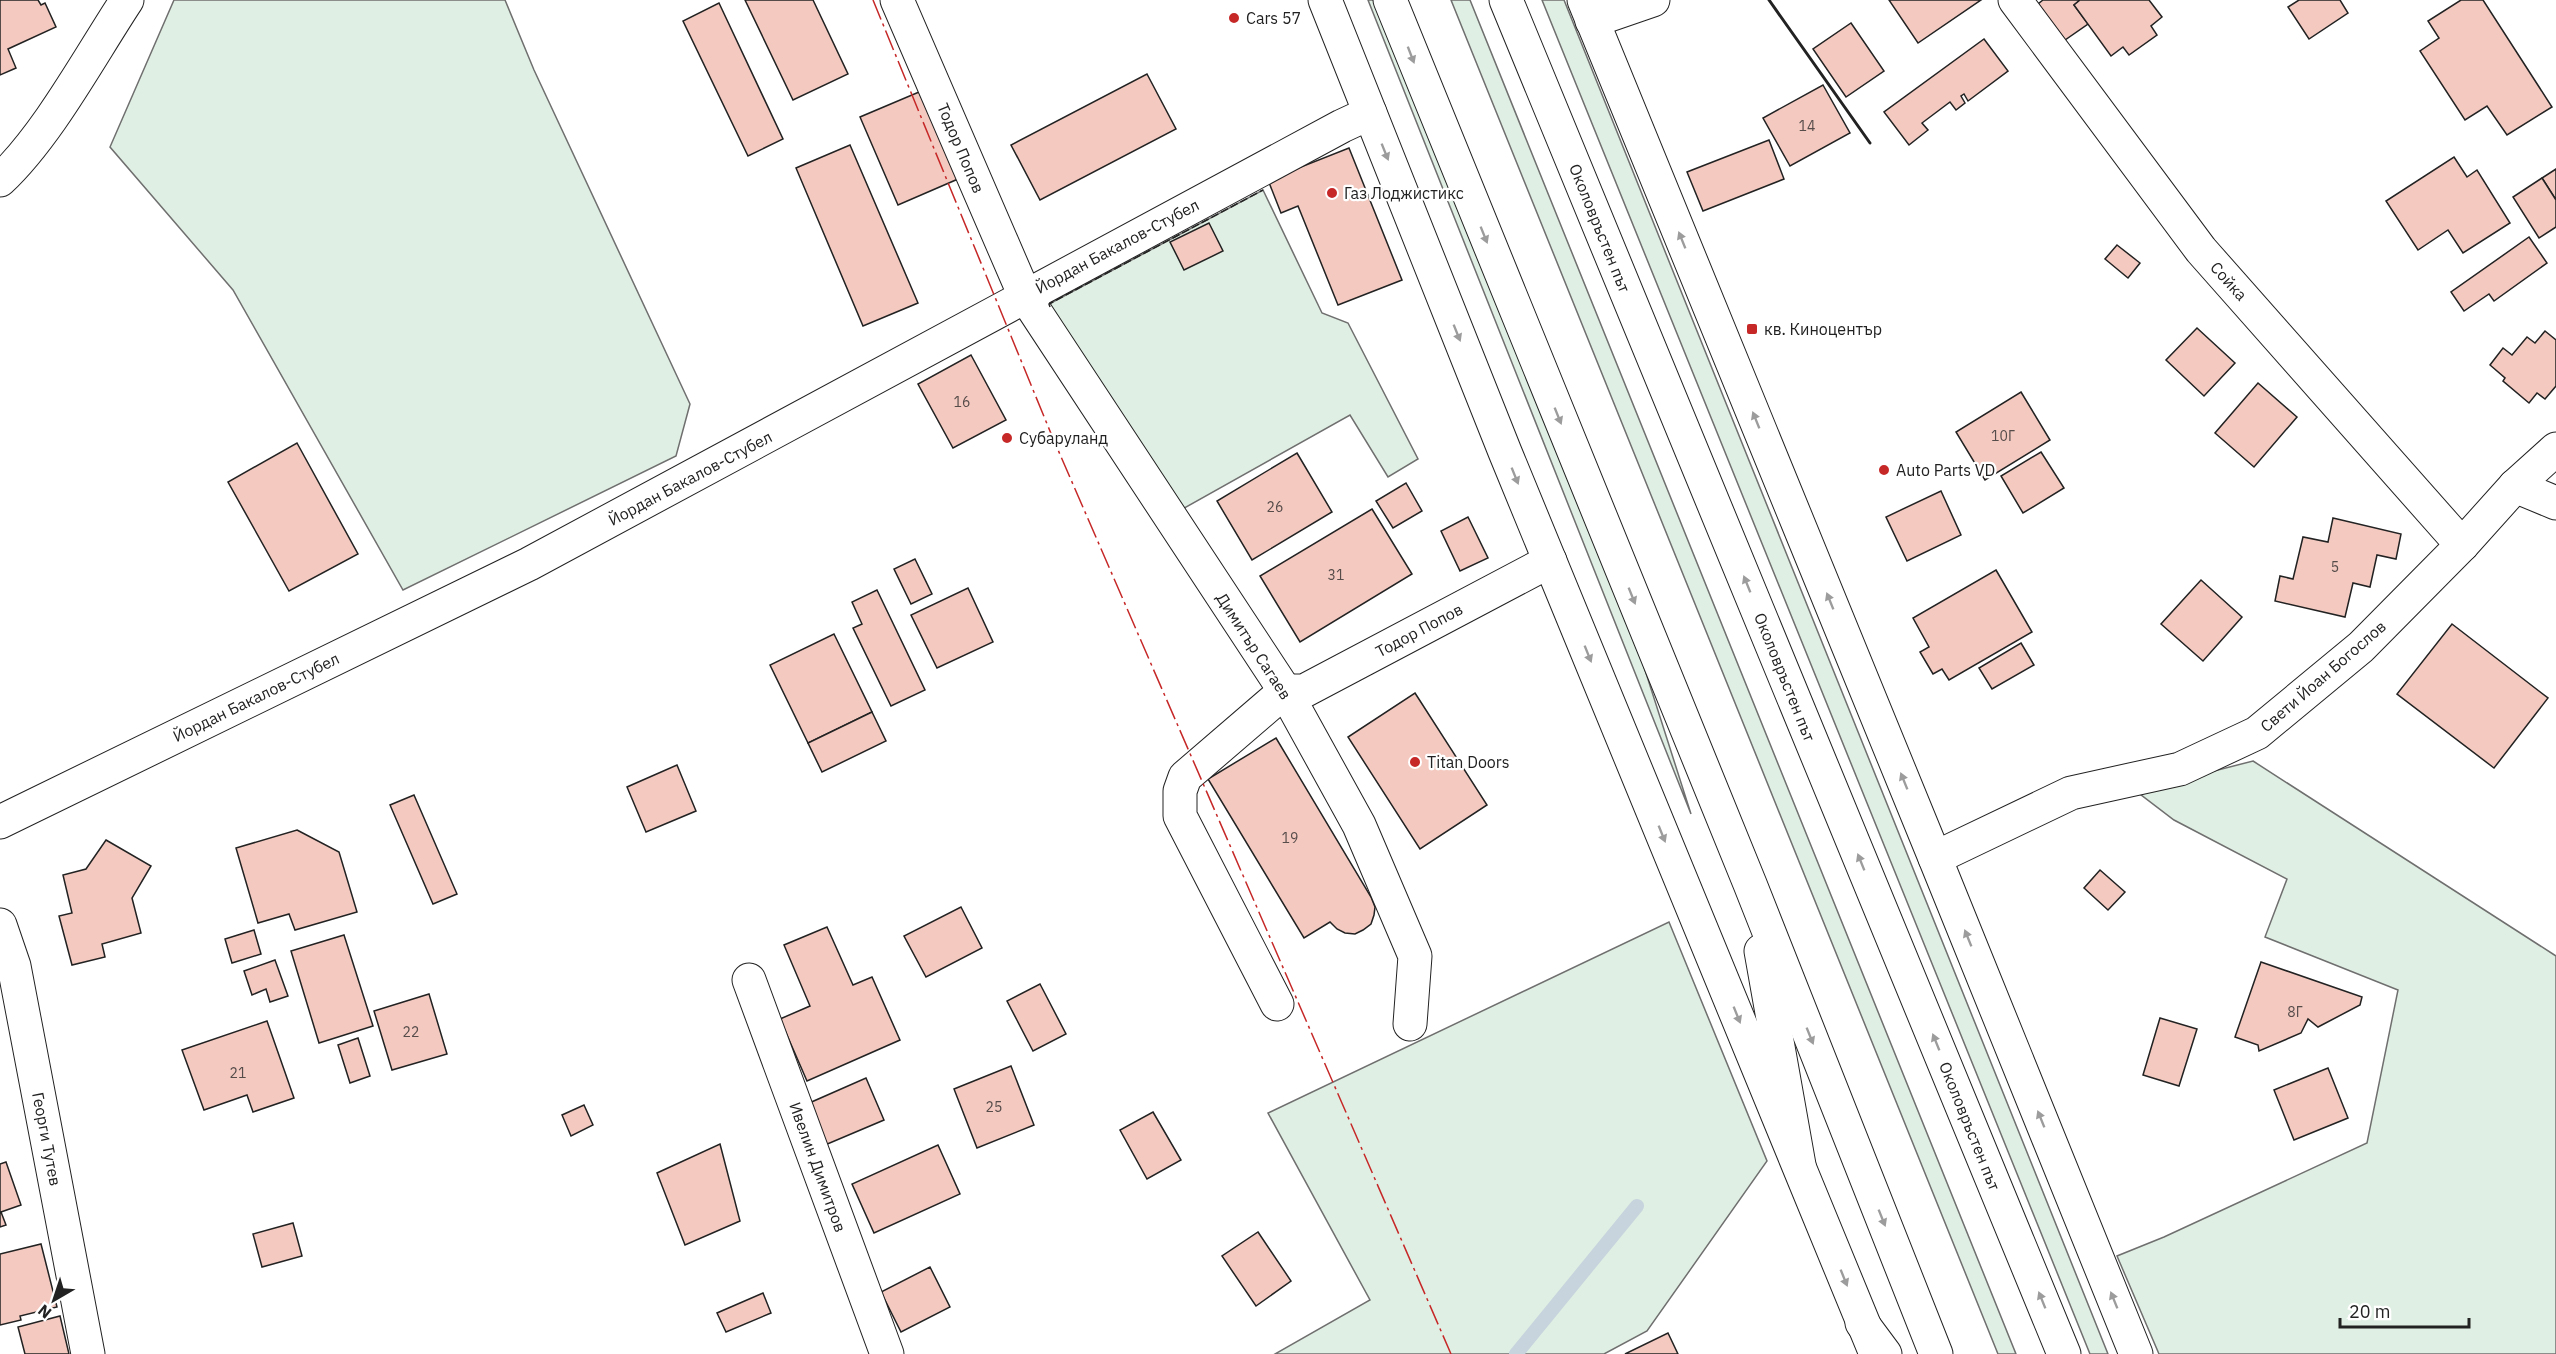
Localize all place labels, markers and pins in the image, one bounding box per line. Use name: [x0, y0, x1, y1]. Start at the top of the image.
place label: Cars 57: [1246, 8, 1301, 28]
marker: Cars 57: [1227, 11, 1241, 25]
place label: Газ Лоджистикс: [1344, 183, 1464, 203]
marker: Газ Лоджистикс: [1325, 186, 1339, 200]
place label: кв. Киноцентър: [1764, 319, 1882, 339]
marker: кв. Киноцентър: [1745, 322, 1759, 336]
place label: Субаруланд: [1019, 428, 1108, 448]
marker: Субаруланд: [1000, 431, 1014, 445]
place label: Auto Parts VD: [1896, 460, 1995, 480]
marker: Auto Parts VD: [1877, 463, 1891, 477]
place label: Titan Doors: [1427, 752, 1510, 772]
marker: Titan Doors: [1408, 755, 1422, 769]

